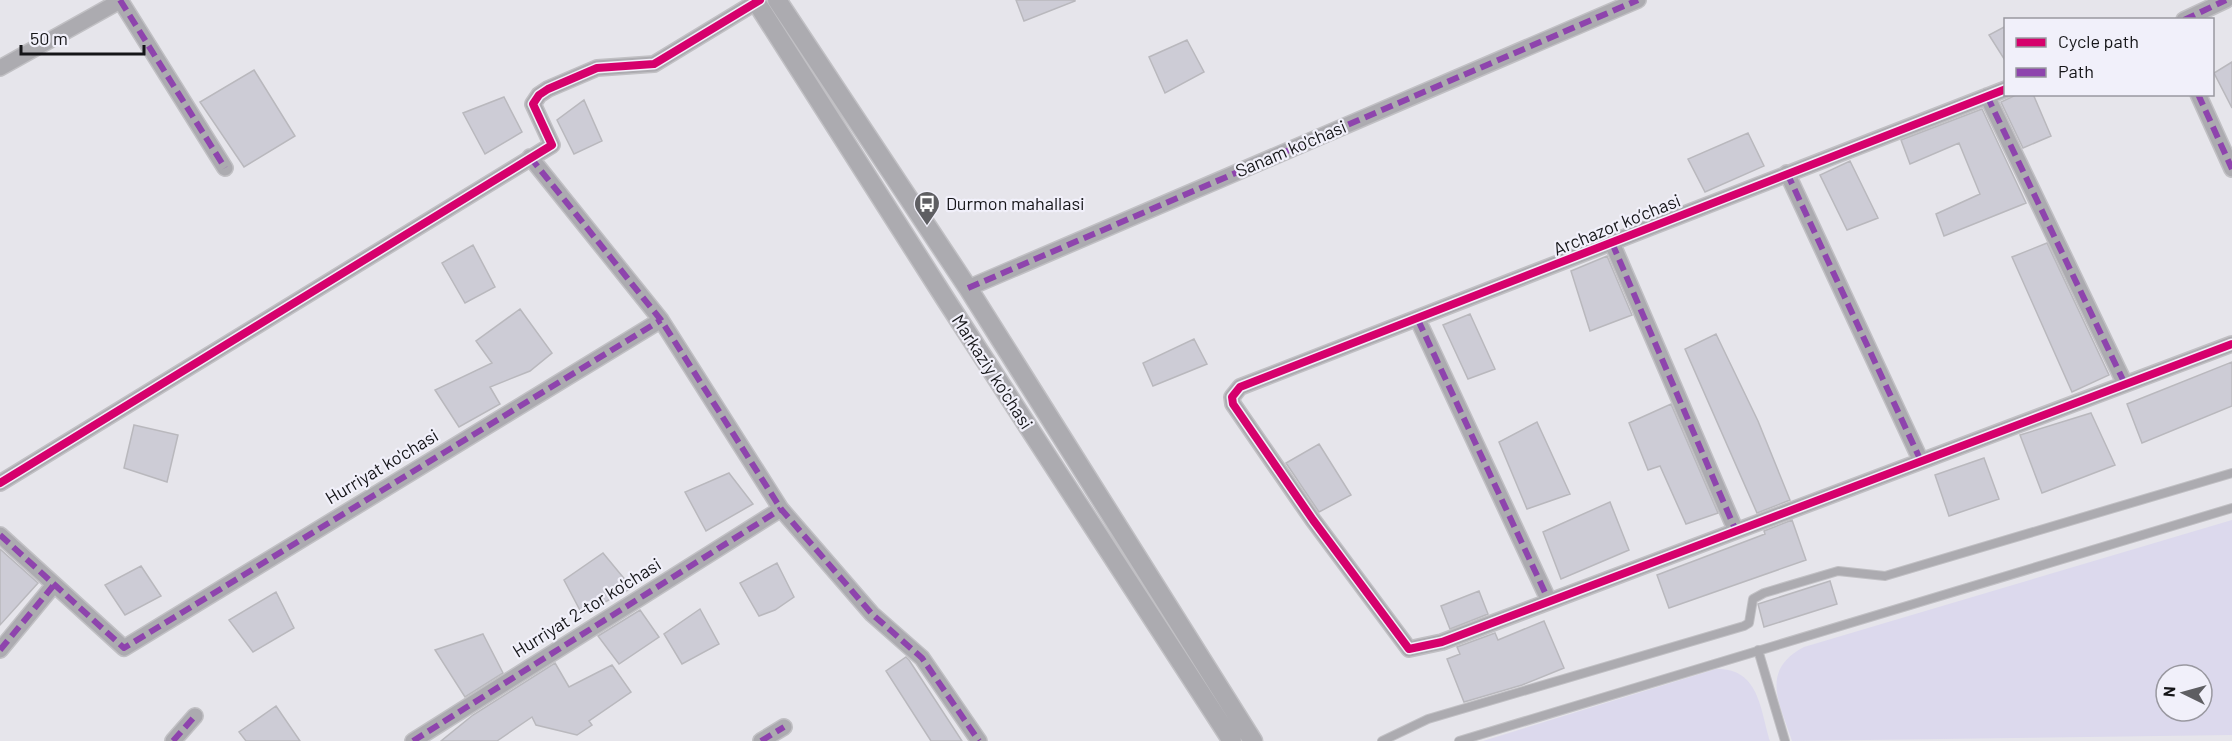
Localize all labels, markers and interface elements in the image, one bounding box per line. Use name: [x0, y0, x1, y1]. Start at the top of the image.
scale bar: [21, 18, 144, 56]
legend: [2004, 18, 2214, 96]
text: 50 m: [30, 27, 68, 49]
text: Cycle path: [2058, 30, 2139, 52]
text: Path: [2058, 60, 2094, 82]
street label: Sanam ko'chasi: [1232, 115, 1349, 181]
bus stop icon: Durmon mahallasi: [912, 189, 942, 227]
street label: Archazor ko‘chasi: [1550, 189, 1683, 260]
place label: Durmon mahallasi: [946, 192, 1085, 214]
street label: Markaziy ko'chasi: [948, 310, 1038, 433]
street label: Hurriyat ko'chasi: [321, 424, 442, 508]
street label: Hurriyat 2-tor ko'chasi: [508, 553, 665, 662]
north arrow: [2154, 663, 2214, 723]
text: N: [2159, 686, 2178, 698]

